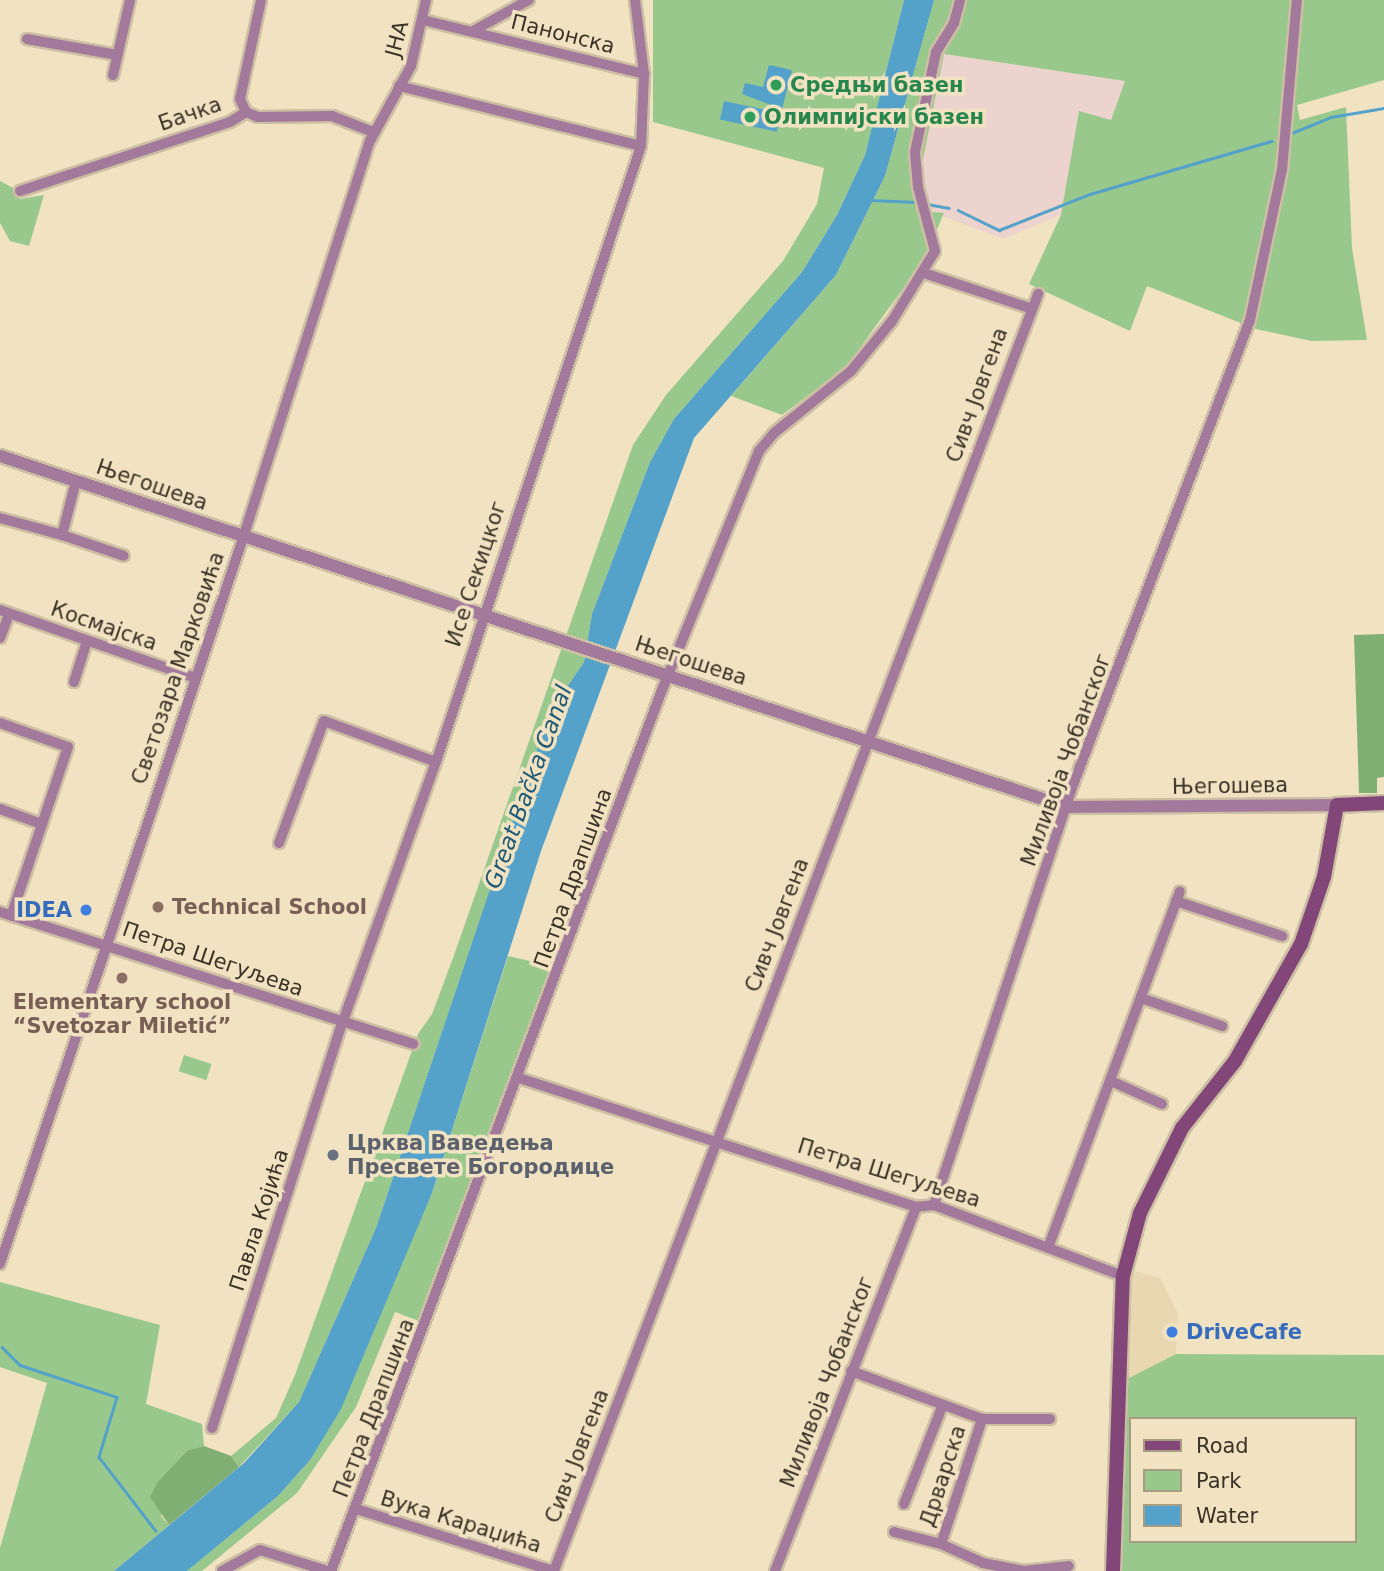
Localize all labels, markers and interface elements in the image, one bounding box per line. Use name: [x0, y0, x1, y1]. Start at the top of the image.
street label: Панонска: [508, 9, 618, 59]
street label: ЈНА: [380, 18, 414, 60]
place label: Средњи базен: [790, 72, 964, 98]
marker: Средњи базен: [768, 77, 784, 93]
street label: Бачка: [155, 91, 225, 137]
place label: Олимпијски базен: [764, 104, 984, 130]
marker: Олимпијски базен: [742, 109, 758, 125]
street label: Сивч Јовгена: [941, 324, 1013, 466]
street label: Његошева: [93, 454, 211, 516]
street label: Исе Секицког: [441, 498, 511, 650]
street label: Светозара Марковића: [126, 548, 230, 788]
street label: Космајска: [47, 596, 161, 656]
street label: Његошева: [632, 631, 750, 691]
street label: Миливоја Чобанског: [1016, 650, 1116, 870]
water label: Great Bačka Canal: [478, 682, 578, 892]
street label: Његошева: [1172, 772, 1288, 800]
street label: Петра Драпшина: [529, 785, 617, 971]
street label: Сивч Јовгена: [740, 854, 814, 996]
place label: Technical School: [172, 894, 367, 920]
place label: IDEA: [16, 897, 72, 923]
marker: Technical School: [150, 899, 166, 915]
marker: IDEA: [78, 902, 94, 918]
street label: Петра Шегуљева: [119, 916, 307, 1002]
marker: Elementary school “Svetozar Miletić”: [114, 970, 130, 986]
place label: Elementary school “Svetozar Miletić”: [13, 989, 231, 1039]
place label: Црква Ваведења Пресвете Богородице: [347, 1130, 614, 1180]
street label: Петра Шегуљева: [795, 1133, 983, 1213]
street label: Павла Којића: [224, 1146, 294, 1294]
marker: Црква Ваведења Пресвете Богородице: [325, 1147, 341, 1163]
street label: Миливоја Чобанског: [775, 1273, 879, 1491]
street label: Петра Драпшина: [328, 1315, 420, 1501]
place label: DriveCafe: [1186, 1319, 1302, 1345]
marker: DriveCafe: [1164, 1324, 1180, 1340]
street label: Сивч Јовгена: [540, 1385, 614, 1527]
legend: [1128, 1417, 1356, 1543]
street label: Дрварска: [915, 1422, 971, 1530]
text: Road: [1196, 1434, 1249, 1458]
text: Park: [1196, 1469, 1241, 1493]
street label: Вука Караџића: [377, 1486, 545, 1558]
text: Water: [1196, 1504, 1258, 1528]

